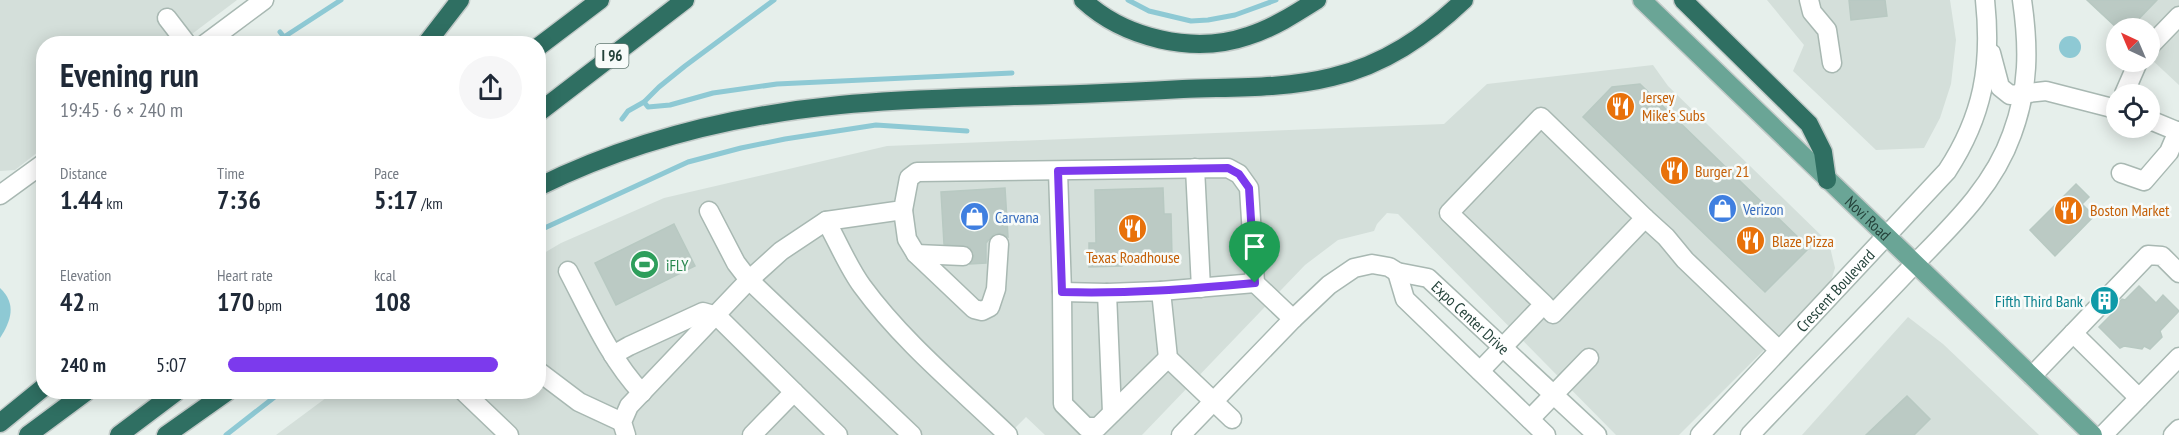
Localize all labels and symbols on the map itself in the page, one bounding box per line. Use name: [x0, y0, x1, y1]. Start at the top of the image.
north arrow: [2106, 18, 2160, 72]
road number: I 96: [596, 44, 628, 68]
place label: Jersey Mike's Subs: [1641, 87, 1705, 125]
restaurant icon: Jersey Mike's Subs: [1605, 90, 1637, 122]
restaurant icon: Burger 21: [1658, 155, 1690, 187]
place label: Burger 21: [1695, 161, 1750, 181]
street label: Novi Road: [1841, 191, 1895, 245]
shop icon: Verizon: [1706, 193, 1738, 225]
restaurant icon: Boston Market: [2053, 194, 2085, 226]
place label: Verizon: [1742, 199, 1784, 219]
place label: Boston Market: [2090, 200, 2170, 220]
shop icon: Carvana: [958, 201, 990, 233]
place label: Carvana: [995, 207, 1039, 227]
restaurant icon: Texas Roadhouse: [1117, 213, 1149, 245]
pin: [1229, 221, 1280, 283]
restaurant icon: Blaze Pizza: [1735, 225, 1767, 257]
place label: Blaze Pizza: [1772, 231, 1834, 251]
street label: Crescent Boulevard: [1792, 245, 1879, 336]
place label: Texas Roadhouse: [1086, 247, 1180, 267]
sports icon: iFLY: [629, 249, 661, 281]
place label: iFLY: [666, 255, 689, 275]
street label: Expo Center Drive: [1428, 277, 1514, 359]
building icon: Fifth Third Bank: [2088, 285, 2120, 317]
place label: Fifth Third Bank: [1995, 291, 2084, 311]

